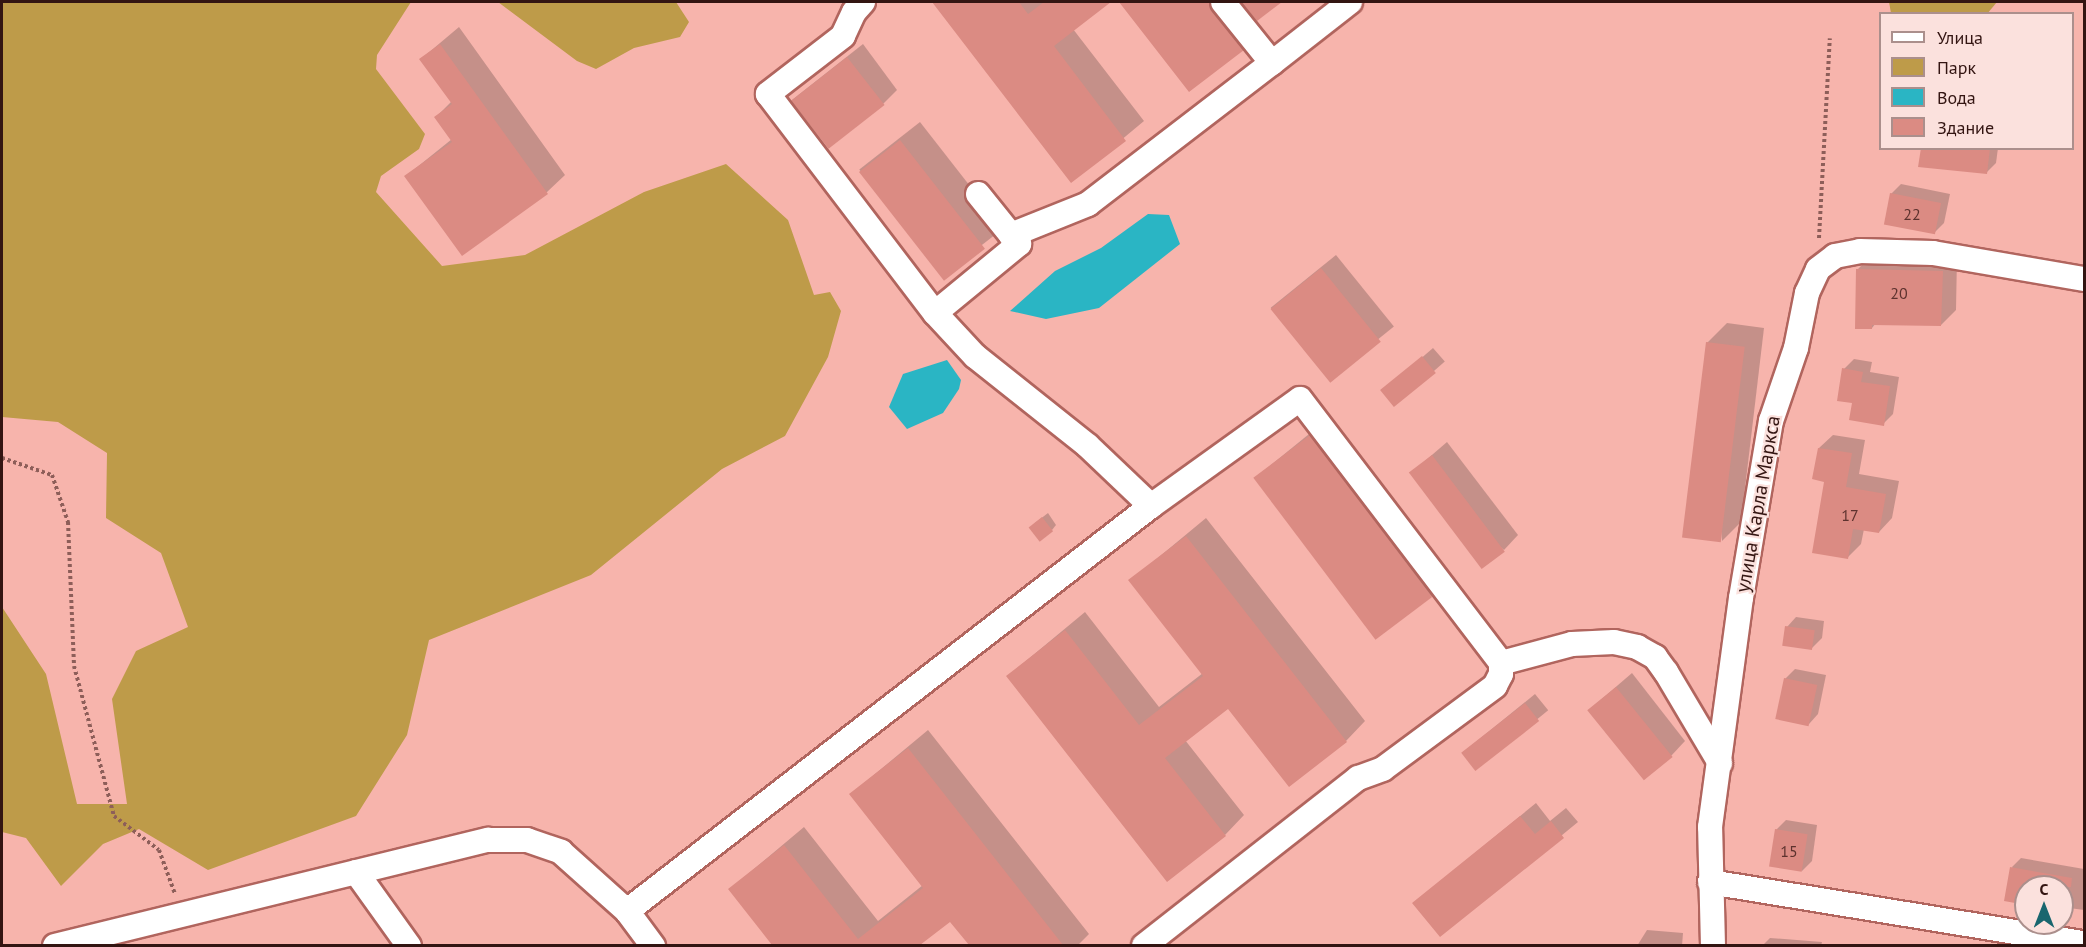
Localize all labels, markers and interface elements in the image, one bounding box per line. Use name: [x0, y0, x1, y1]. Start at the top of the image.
legend: [1879, 12, 2074, 150]
text: Улица: [1937, 26, 1983, 49]
text: Парк: [1937, 56, 1976, 79]
text: Вода: [1937, 86, 1976, 109]
text: Здание: [1937, 116, 1994, 139]
house number: 22: [1903, 204, 1921, 224]
house number: 20: [1890, 283, 1908, 303]
street label: улица Карла Маркса: [1731, 414, 1785, 594]
house number: 17: [1841, 505, 1859, 525]
house number: 15: [1780, 841, 1798, 861]
north arrow: [2014, 875, 2074, 935]
text: С: [2040, 879, 2048, 899]

